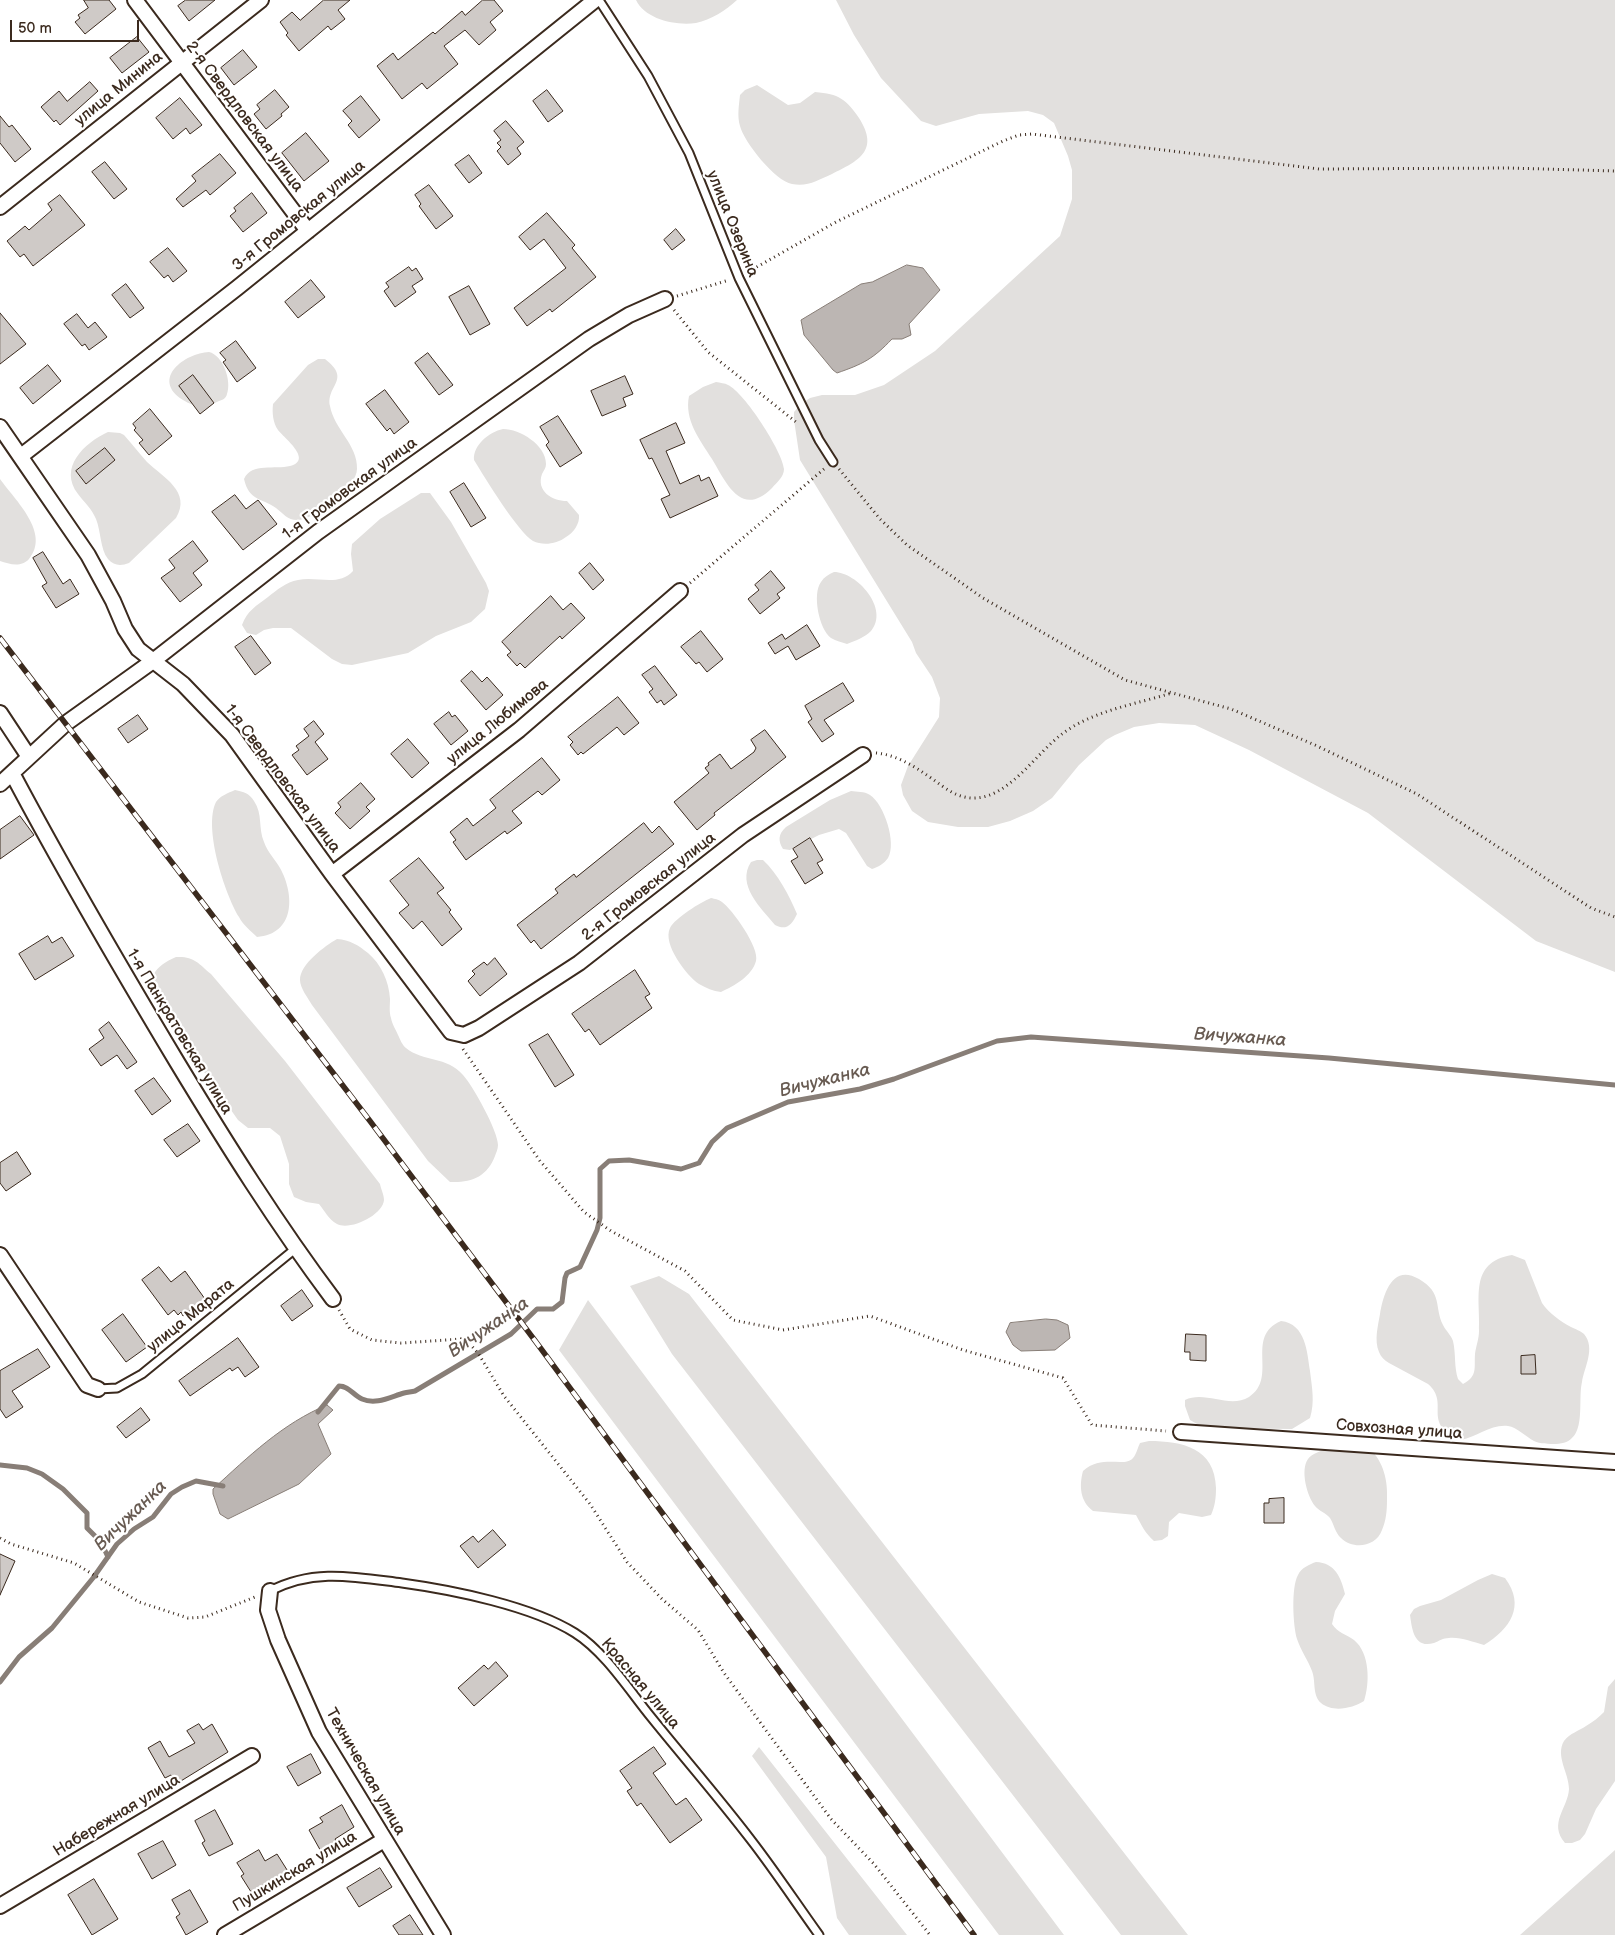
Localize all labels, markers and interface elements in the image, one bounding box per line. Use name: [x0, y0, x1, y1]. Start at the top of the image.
scale bar: [12, 10, 141, 42]
text: 50 m: [18, 19, 52, 38]
street label: 2-я Свердловская улица: [181, 38, 307, 196]
street label: улица Минина: [71, 48, 167, 130]
street label: 3-я Громовская улица: [229, 156, 369, 276]
street label: улица Озерина: [702, 168, 762, 280]
street label: 1-я Громовская улица: [279, 434, 421, 544]
street label: улица Любимова: [443, 675, 553, 769]
street label: 1-я Свердловская улица: [220, 701, 344, 857]
street label: 2-я Громовская улица: [578, 829, 720, 945]
street label: 1-я Панкратовская улица: [122, 946, 236, 1118]
water label: Вичужанка: [1193, 1024, 1287, 1052]
water label: Вичужанка: [777, 1059, 873, 1103]
street label: улица Марата: [144, 1275, 238, 1357]
water label: Вичужанка: [445, 1293, 533, 1363]
street label: Совхозная улица: [1335, 1416, 1463, 1444]
water label: Вичужанка: [90, 1476, 172, 1556]
street label: Красная улица: [596, 1635, 684, 1733]
street label: Техническая улица: [321, 1705, 409, 1839]
street label: Набережная улица: [50, 1771, 184, 1861]
street label: Пушкинская улица: [230, 1827, 360, 1917]

